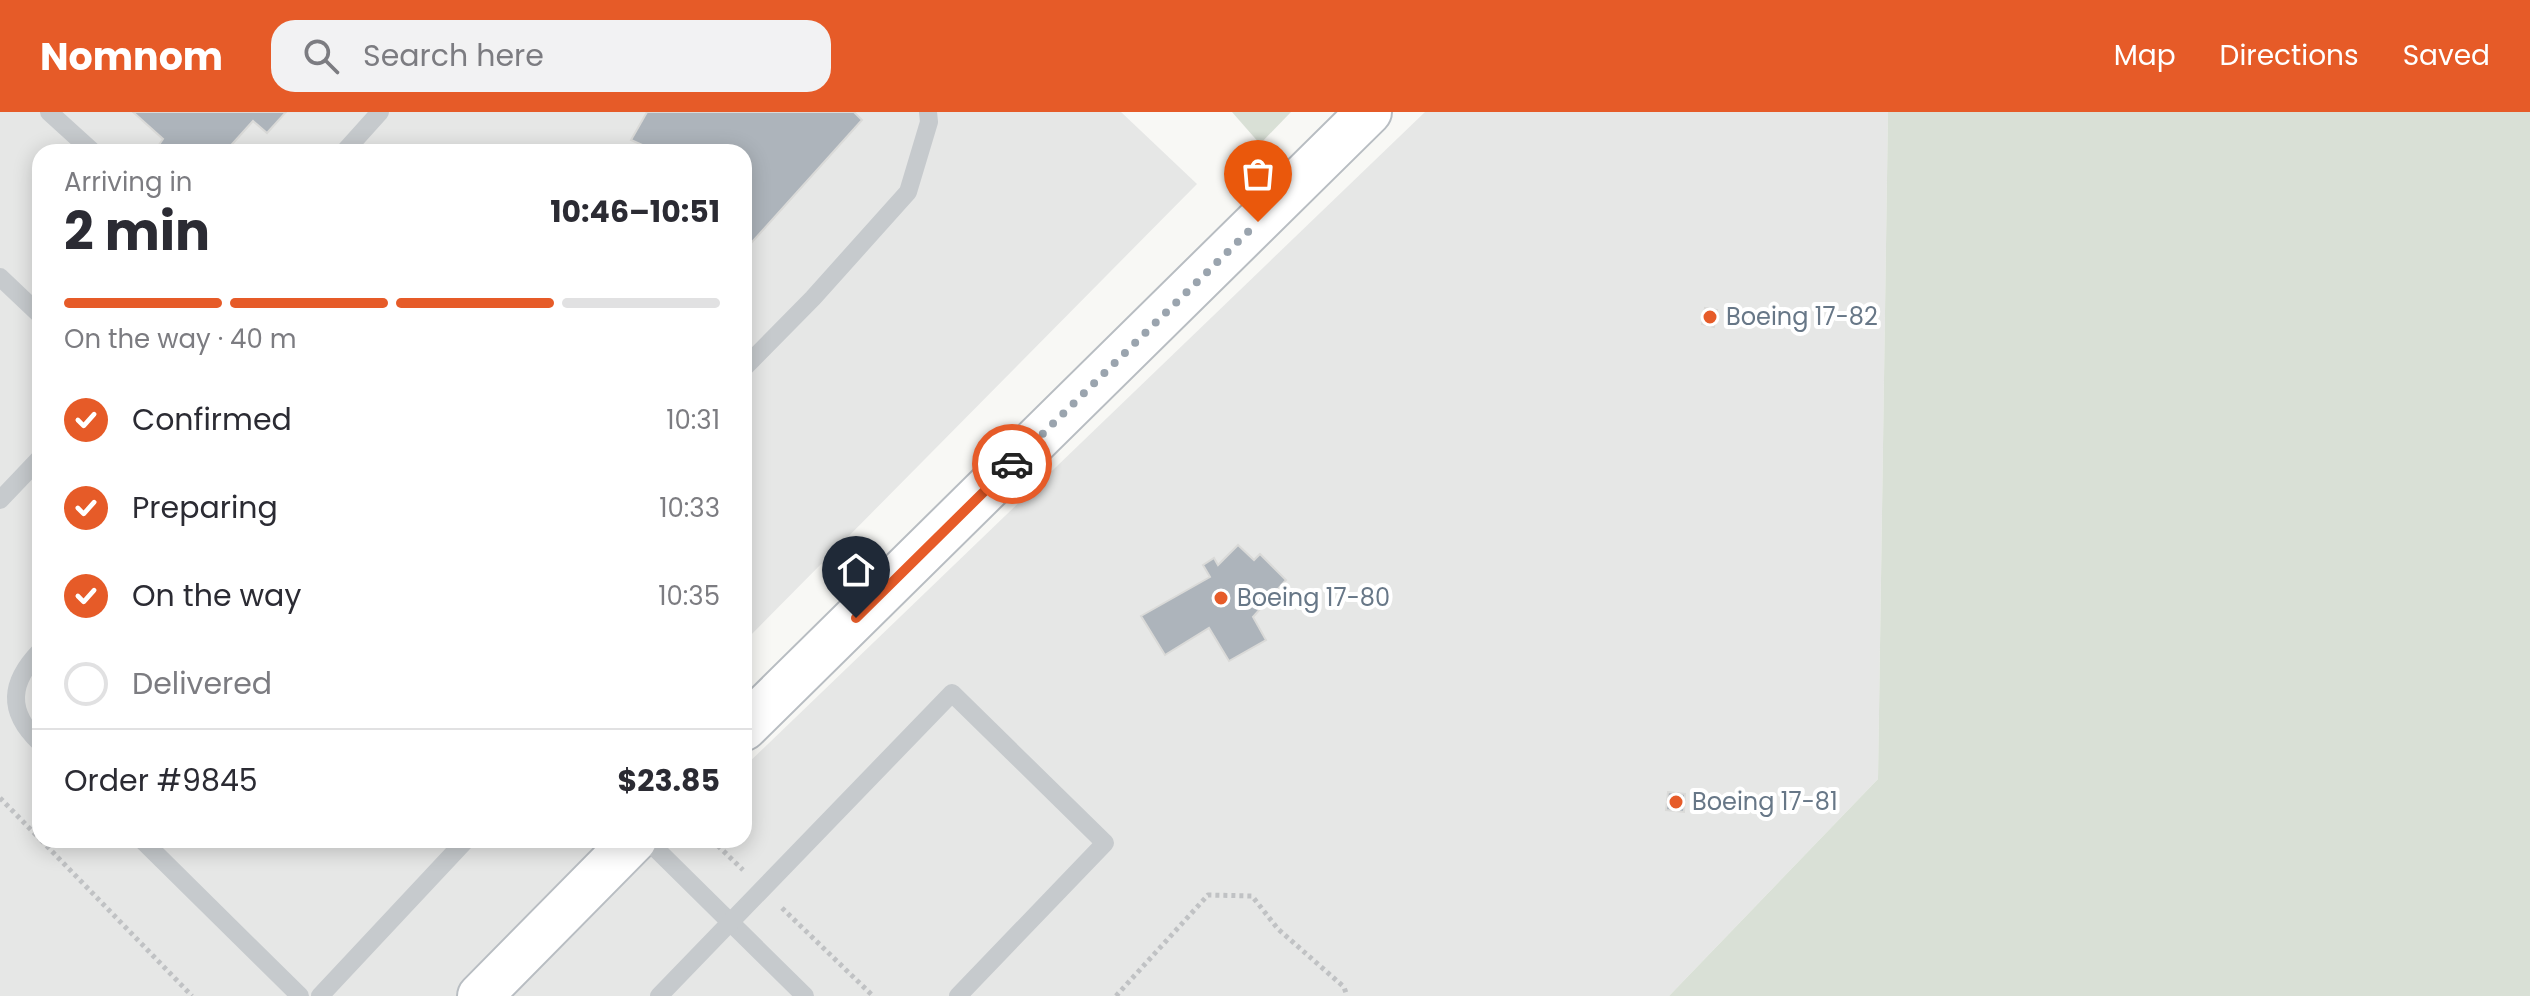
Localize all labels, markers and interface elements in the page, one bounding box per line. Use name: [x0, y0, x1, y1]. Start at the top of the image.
search box: [271, 20, 831, 92]
text: Nomnom: [40, 30, 223, 83]
icon: search: [299, 34, 343, 78]
text: Search here: [363, 34, 544, 77]
text: Map: [2114, 36, 2176, 75]
text: Directions: [2220, 36, 2359, 75]
text: Saved: [2403, 36, 2490, 75]
pin: [1224, 140, 1292, 222]
icon: bag: [1236, 152, 1280, 196]
text: Arriving in: [64, 164, 193, 200]
text: 10:46–10:51: [550, 190, 720, 233]
text: 2 min: [64, 195, 210, 268]
place label: Boeing 17-82: [1726, 300, 1878, 333]
marker: Boeing 17-82: [1701, 308, 1719, 326]
text: On the way · 40 m: [64, 321, 297, 357]
icon: check: [64, 398, 108, 442]
text: Confirmed: [132, 398, 292, 441]
text: 10:31: [666, 402, 720, 438]
courier: [972, 424, 1052, 504]
icon: car: [990, 442, 1034, 486]
icon: check: [64, 486, 108, 530]
text: Preparing: [132, 486, 278, 529]
text: 10:33: [659, 490, 720, 526]
pin: [822, 536, 890, 618]
icon: home: [834, 548, 878, 592]
icon: check: [64, 574, 108, 618]
text: On the way: [132, 574, 301, 617]
text: 10:35: [658, 578, 720, 614]
place label: Boeing 17-80: [1237, 581, 1390, 614]
marker: Boeing 17-80: [1212, 589, 1230, 607]
text: Delivered: [132, 662, 272, 705]
text: Order #9845: [64, 759, 258, 802]
text: $23.85: [618, 759, 720, 802]
place label: Boeing 17-81: [1692, 785, 1838, 818]
marker: Boeing 17-81: [1667, 793, 1685, 811]

